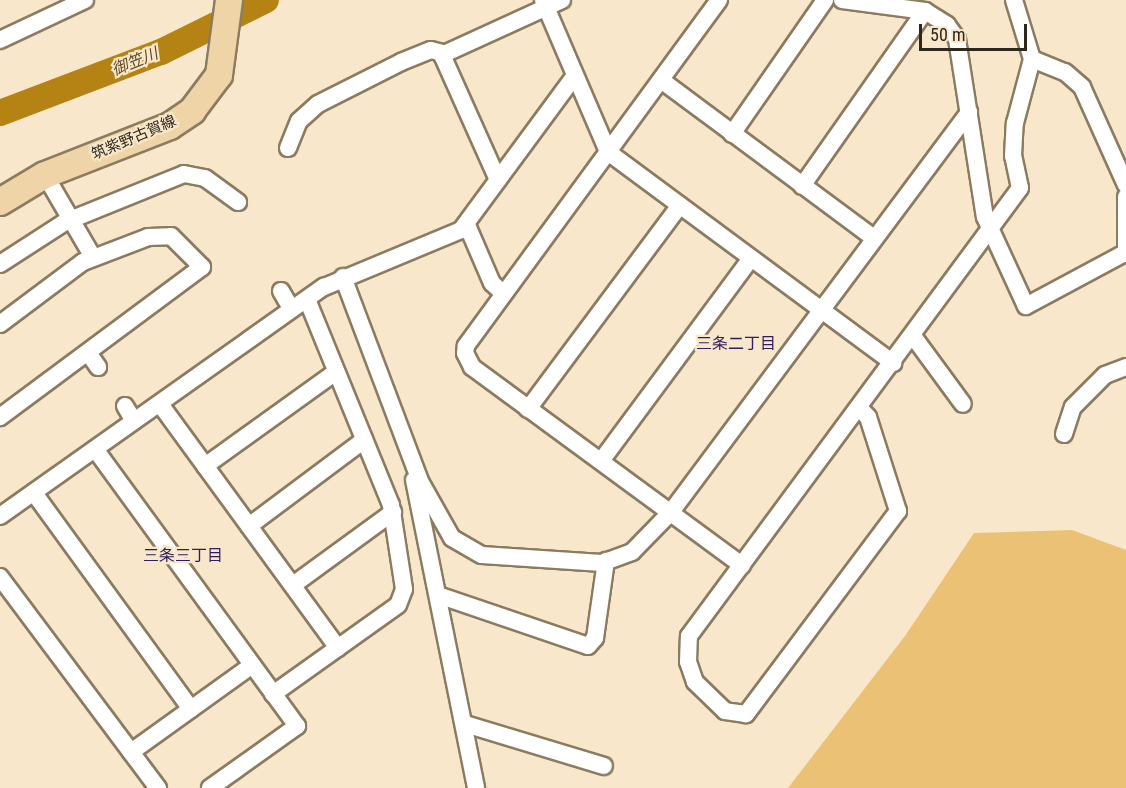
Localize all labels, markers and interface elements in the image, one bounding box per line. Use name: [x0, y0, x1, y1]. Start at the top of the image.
scale bar: [922, 12, 1030, 50]
text: 50 m: [930, 24, 965, 45]
water label: 御笠川: [109, 44, 161, 80]
street label: 筑紫野古賀線: [89, 112, 179, 164]
district label: 三条二丁目: [696, 334, 776, 354]
district label: 三条三丁目: [143, 546, 223, 566]

